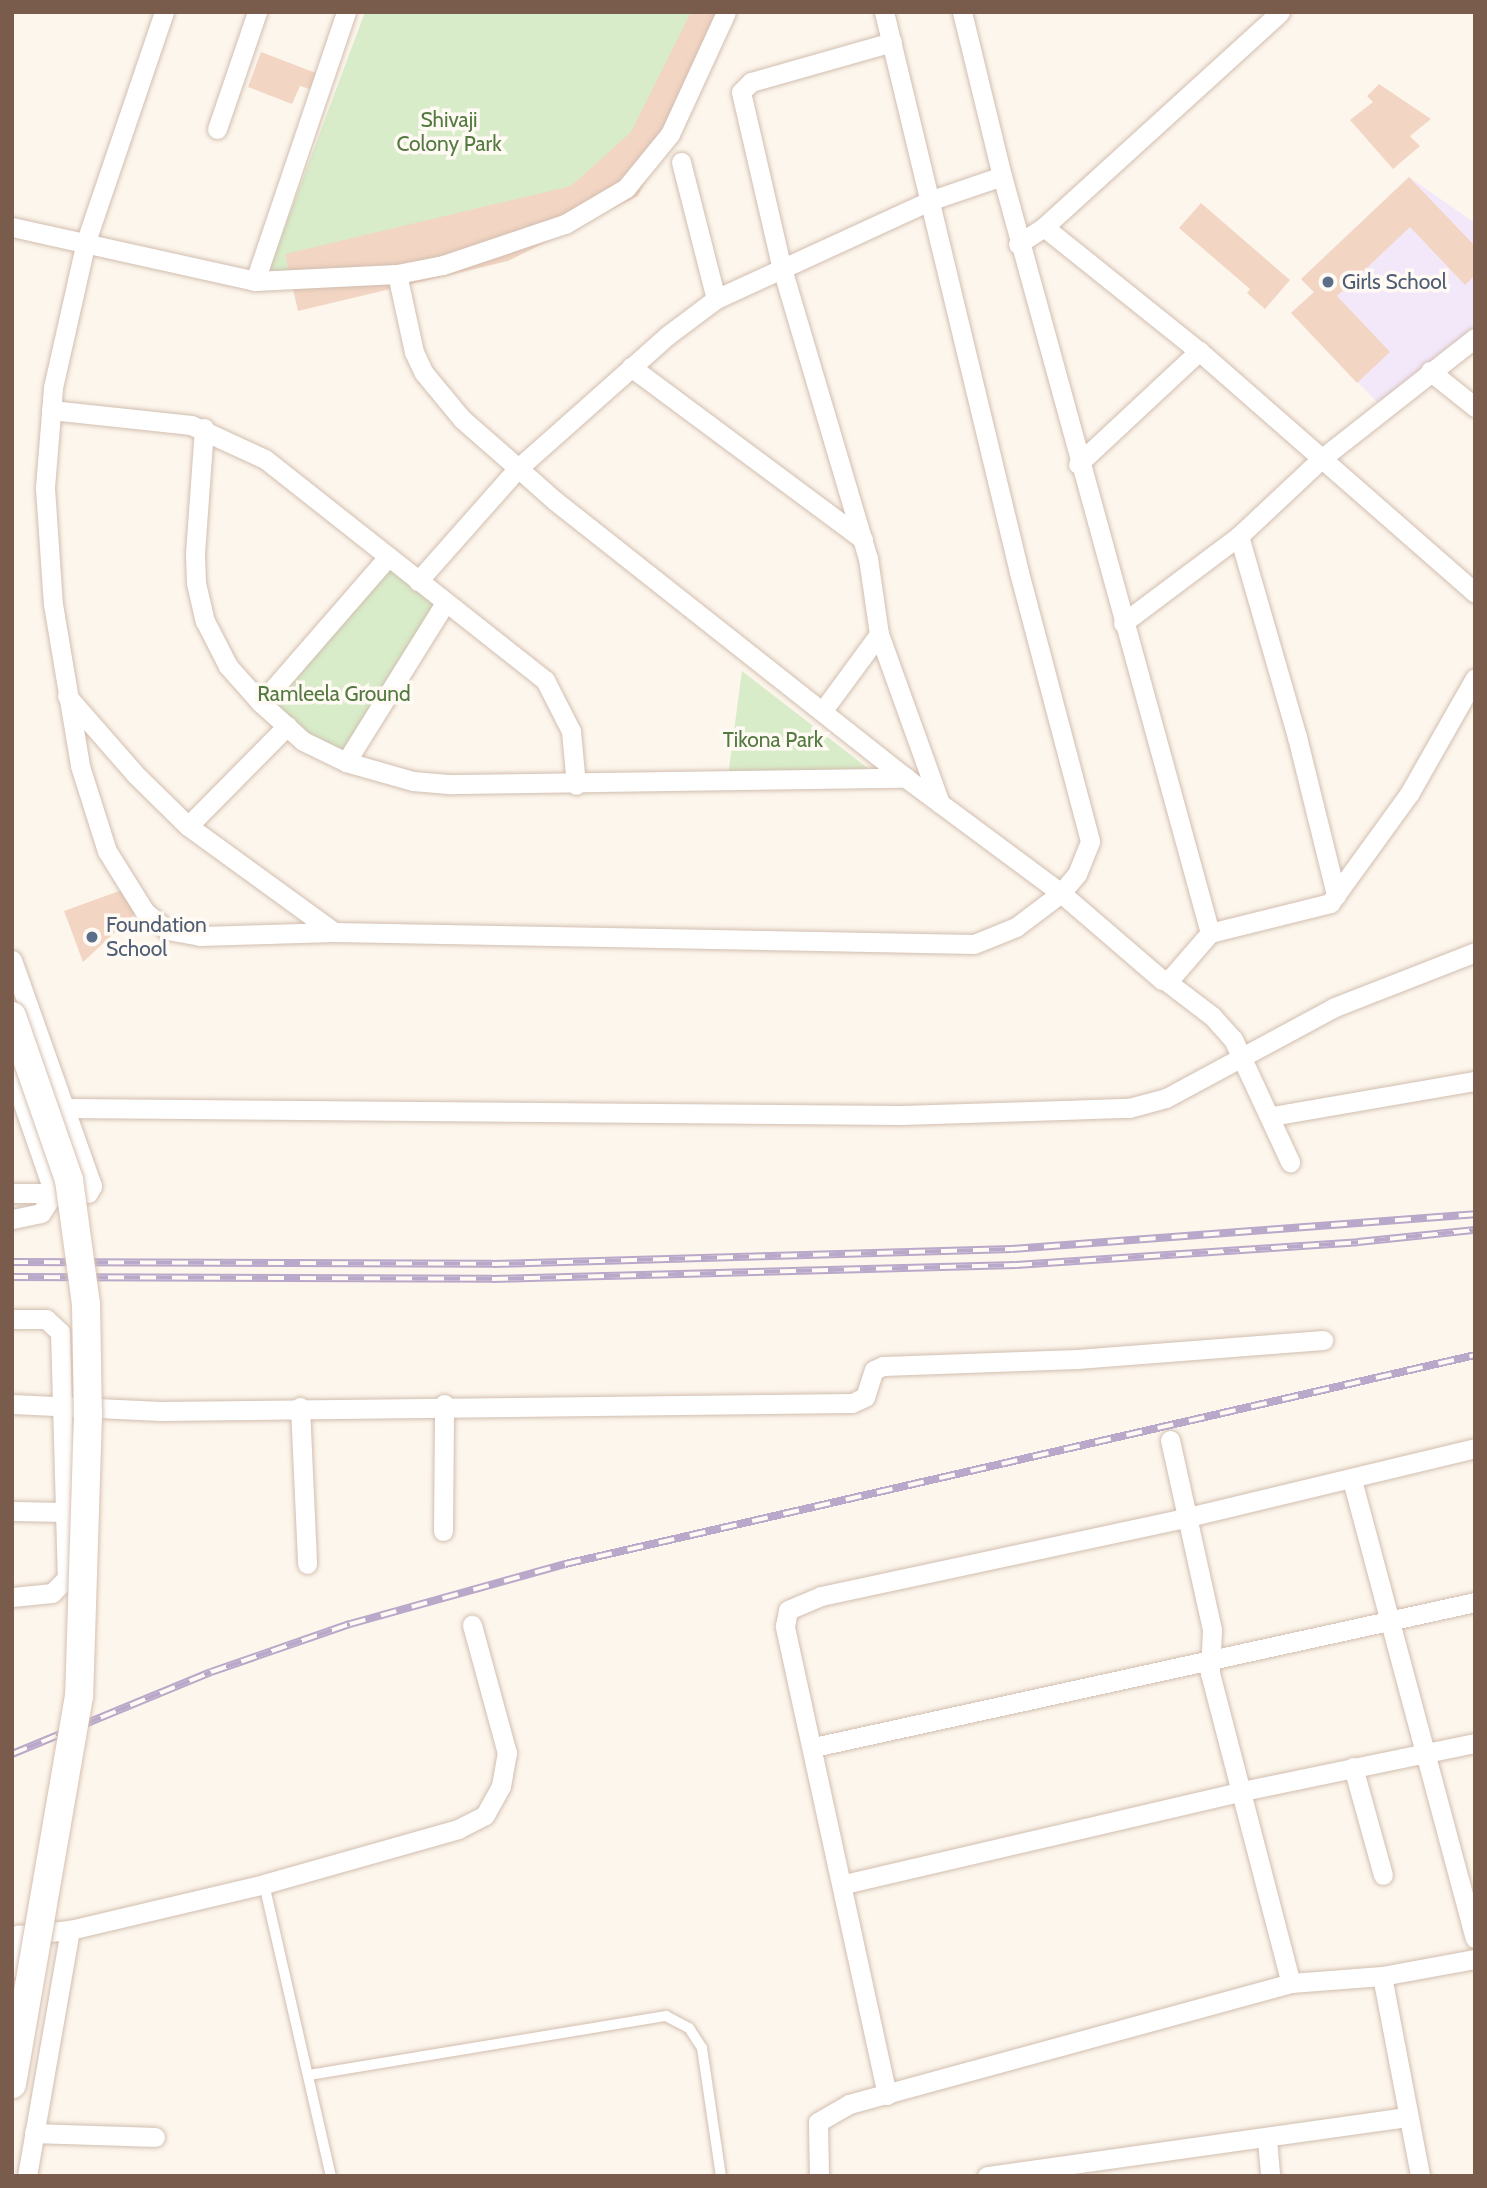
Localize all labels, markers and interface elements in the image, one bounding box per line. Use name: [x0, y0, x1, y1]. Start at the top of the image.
park label: Shivaji Colony Park: [396, 107, 502, 157]
place label: Girls School: [1342, 269, 1447, 295]
marker: Girls School: [1320, 274, 1336, 290]
park label: Ramleela Ground: [257, 681, 411, 707]
park label: Tikona Park: [723, 727, 823, 753]
place label: Foundation School: [106, 912, 207, 962]
marker: Foundation School: [84, 929, 100, 945]

